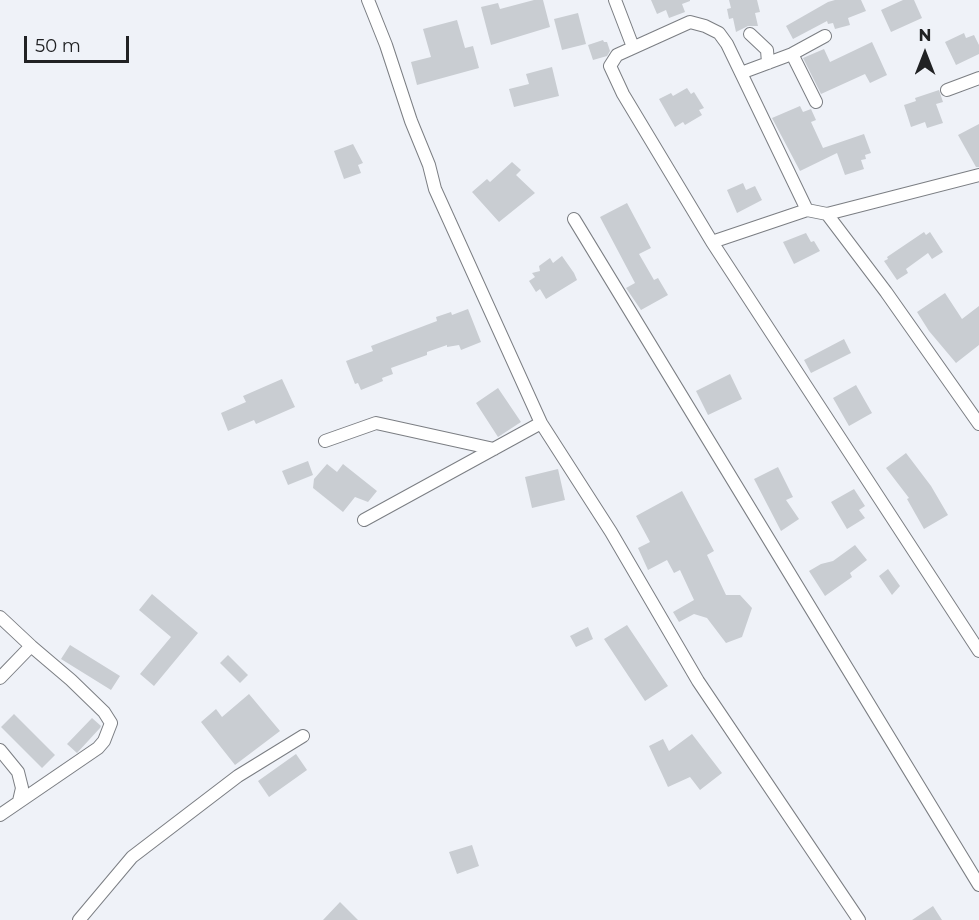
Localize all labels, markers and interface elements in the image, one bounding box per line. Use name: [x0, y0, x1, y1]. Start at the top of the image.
scale bar: [27, 24, 132, 62]
north arrow: [895, 24, 955, 84]
text: N: [919, 26, 931, 45]
text: 50 m: [35, 35, 81, 57]

